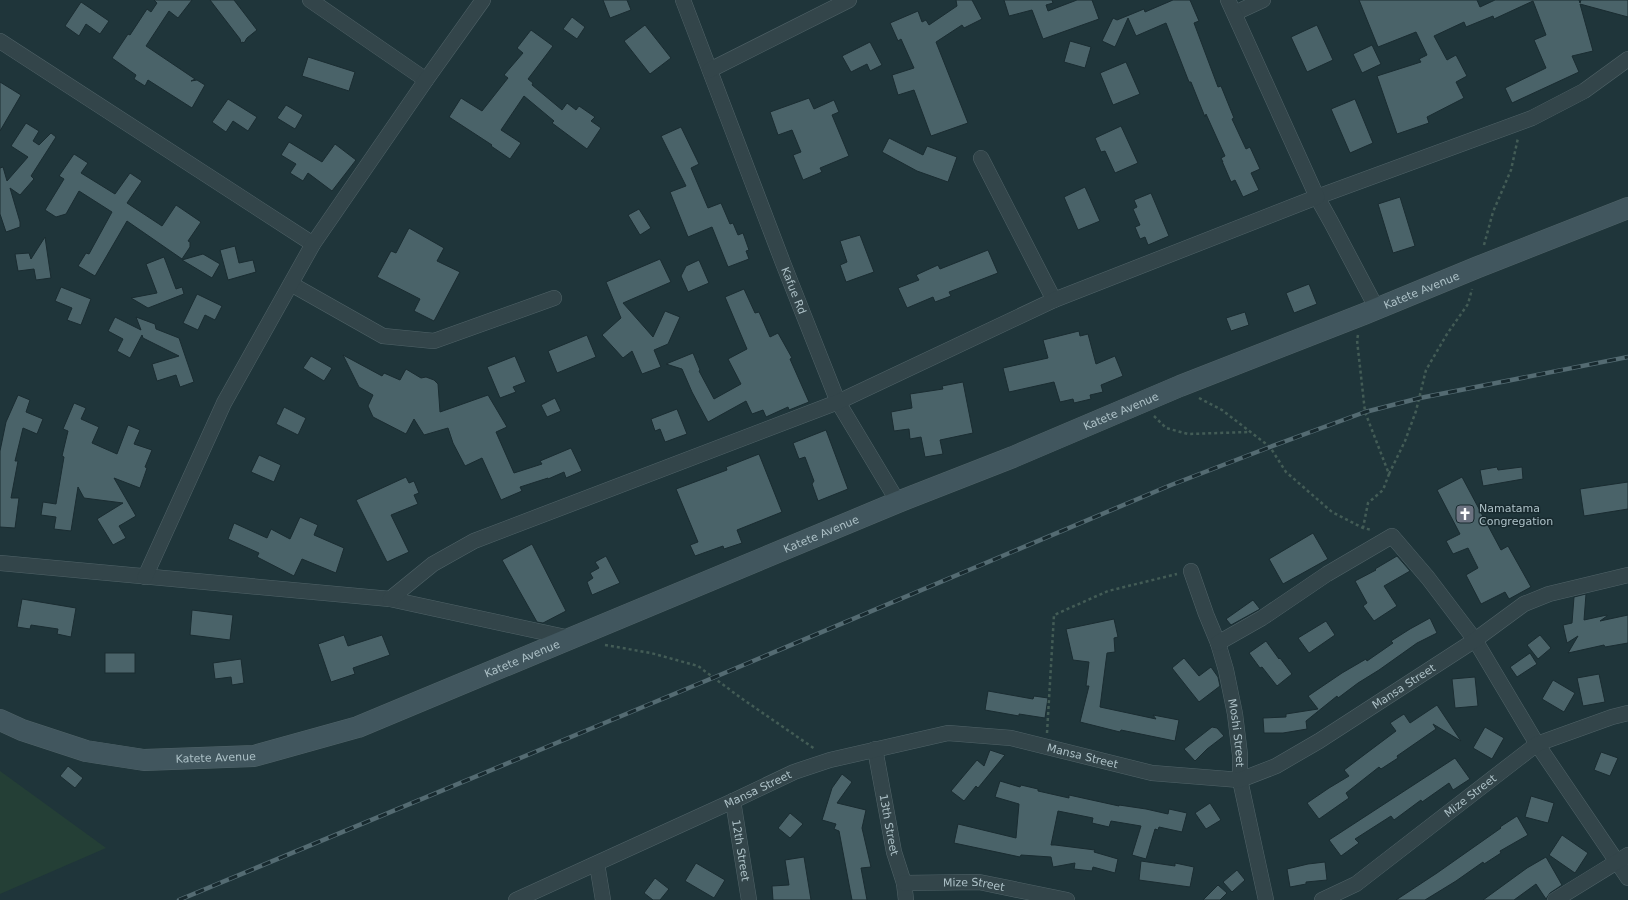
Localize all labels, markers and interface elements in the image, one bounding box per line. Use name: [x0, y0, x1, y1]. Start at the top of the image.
street label: Kafue Rd: [779, 265, 809, 316]
street label: Katete Avenue: [1382, 269, 1461, 312]
street label: Katete Avenue: [1081, 389, 1161, 433]
place label: Namatama Congregation: [1479, 502, 1553, 528]
church icon: Namatama Congregation: [1454, 503, 1476, 525]
street label: Katete Avenue: [782, 512, 861, 555]
street label: Katete Avenue: [482, 637, 562, 680]
street label: Mansa Street: [1370, 661, 1438, 711]
street label: Moshi Street: [1226, 698, 1247, 768]
street label: Mansa Street: [1046, 741, 1120, 771]
street label: Katete Avenue: [175, 749, 256, 765]
street label: Mansa Street: [722, 767, 794, 811]
street label: Mize Street: [1442, 771, 1499, 820]
street label: 13th Street: [877, 793, 901, 858]
street label: 12th Street: [730, 819, 752, 883]
street label: Mize Street: [943, 876, 1006, 894]

